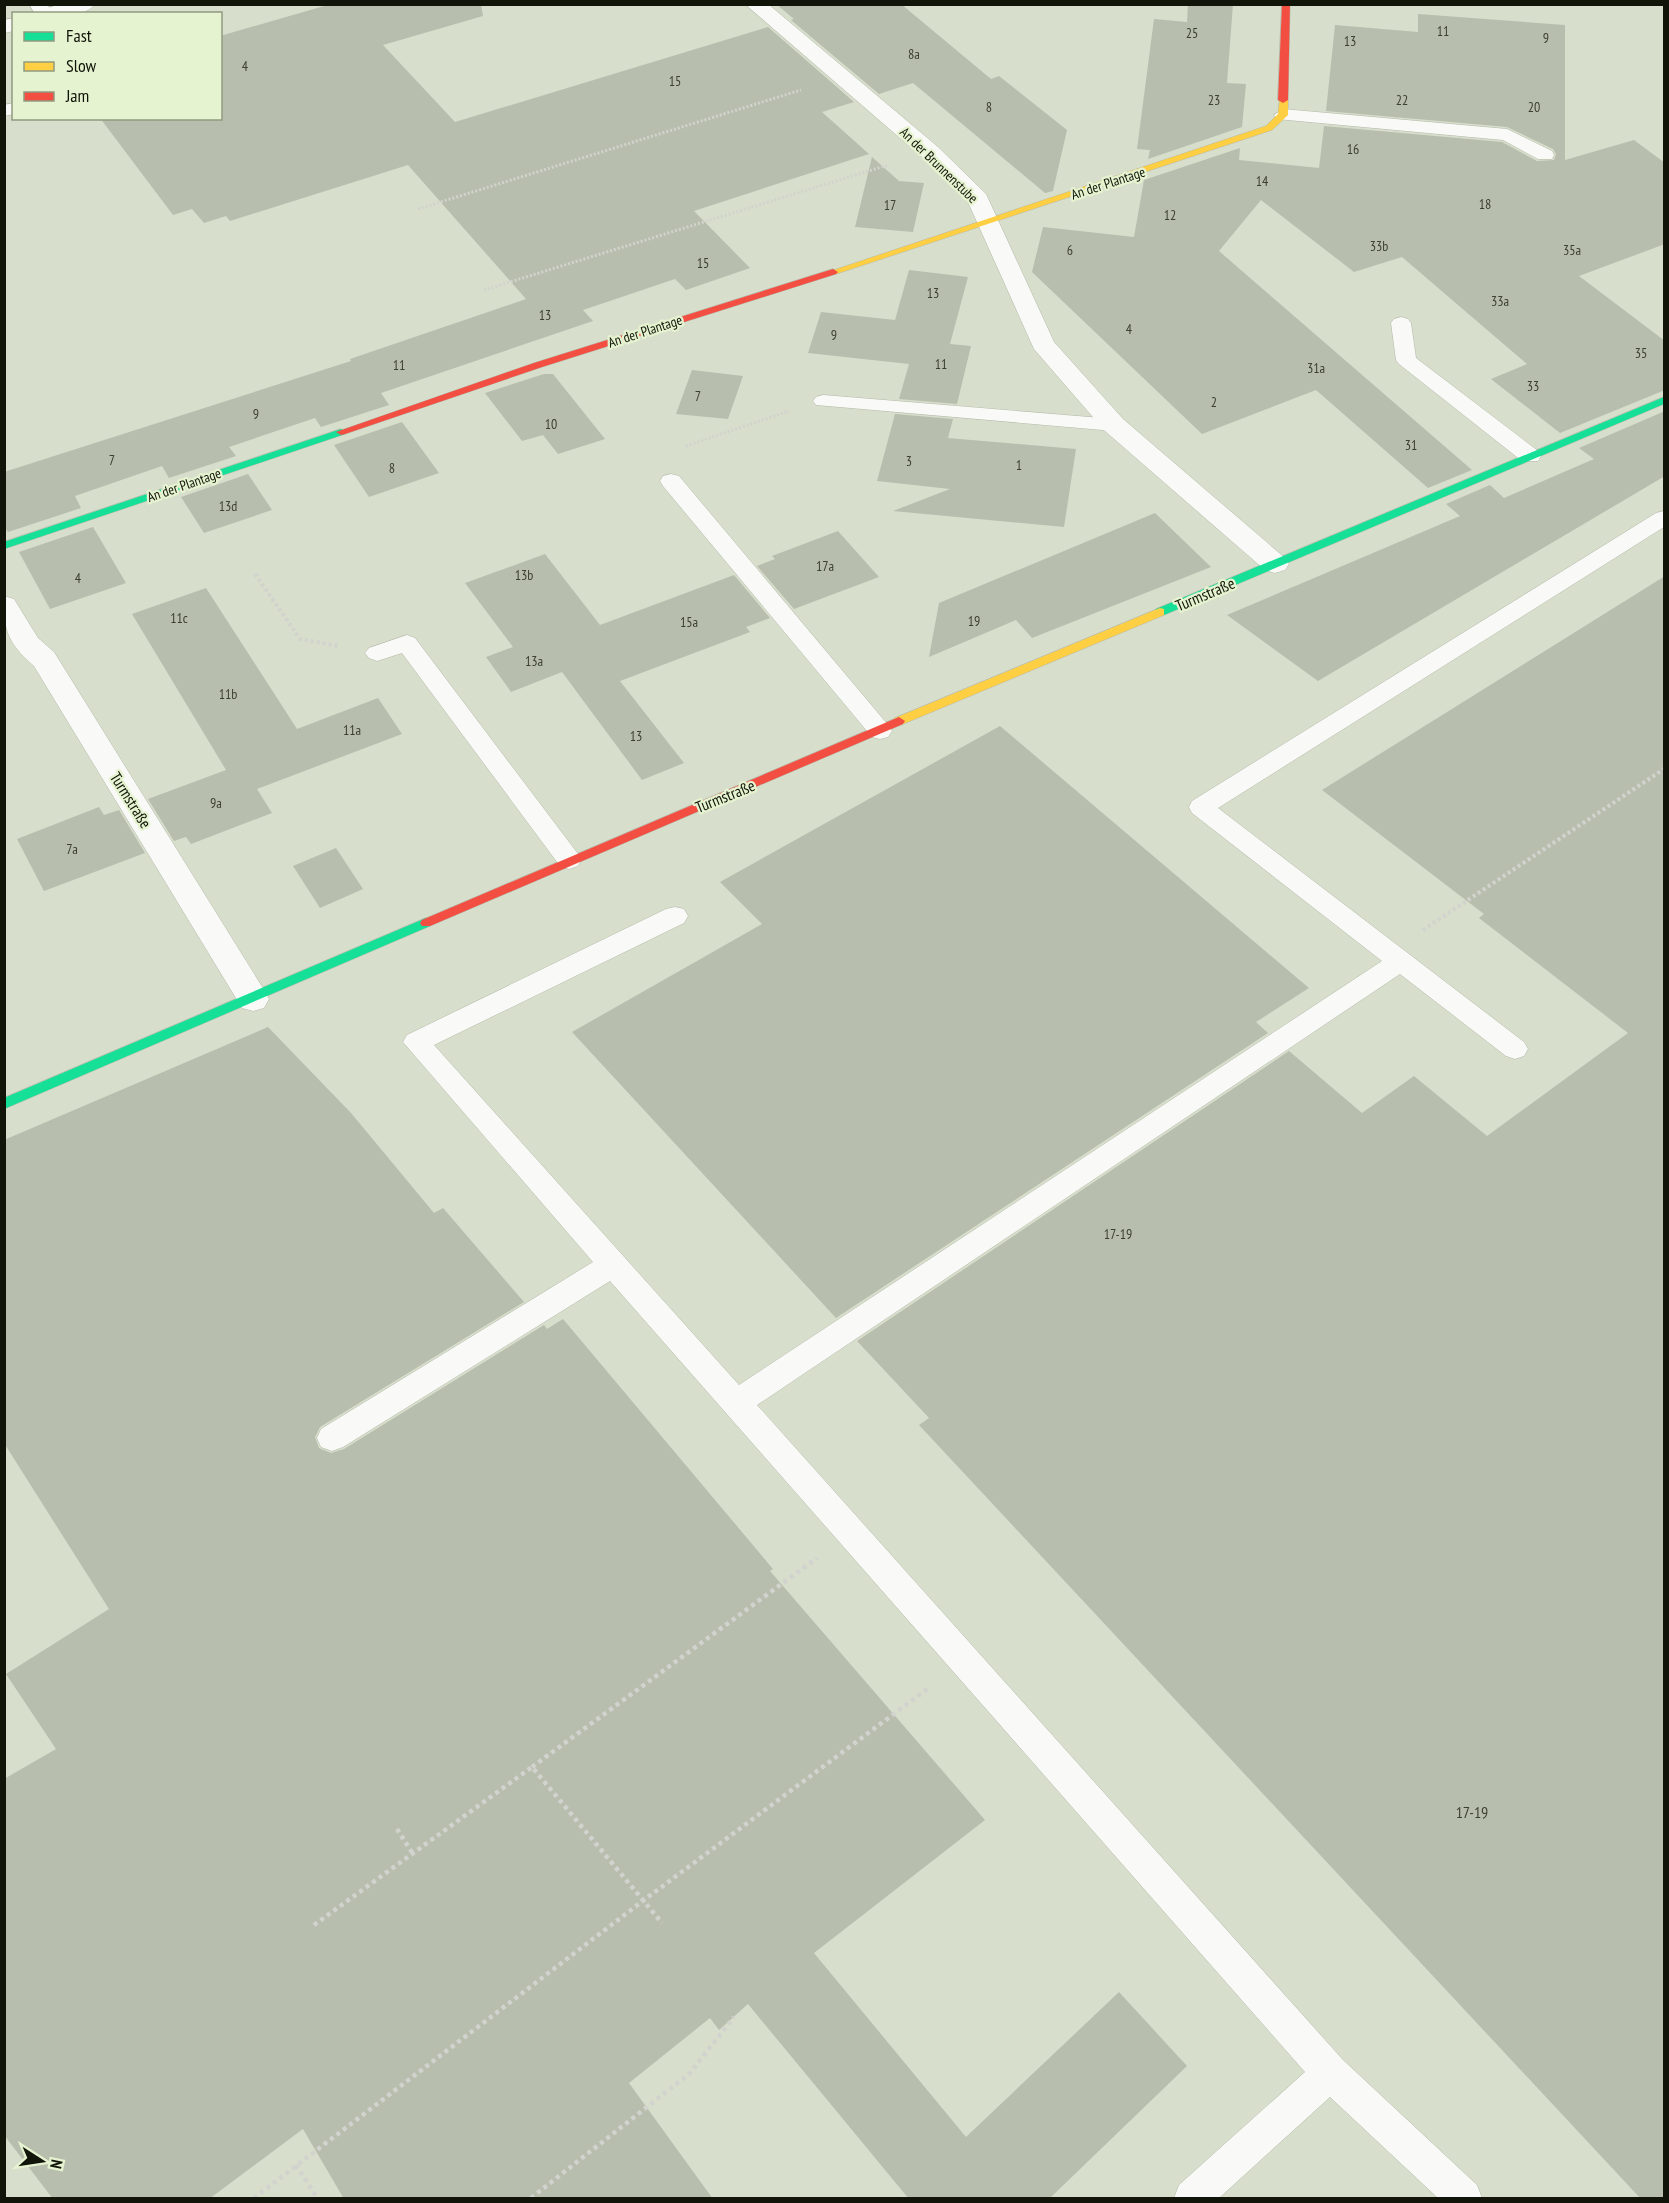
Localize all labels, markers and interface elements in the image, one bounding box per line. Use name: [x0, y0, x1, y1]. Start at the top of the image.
legend: [12, 12, 222, 120]
house number: 11: [1437, 22, 1449, 40]
text: Fast: [66, 24, 92, 47]
house number: 25: [1186, 24, 1198, 42]
house number: 9: [1543, 29, 1549, 47]
house number: 13: [1344, 32, 1356, 50]
house number: 8a: [908, 45, 920, 63]
text: Slow: [66, 54, 97, 77]
house number: 4: [242, 57, 249, 75]
house number: 15: [669, 72, 681, 90]
text: Jam: [65, 84, 89, 107]
house number: 23: [1208, 91, 1220, 109]
house number: 22: [1396, 91, 1408, 109]
house number: 8: [986, 98, 992, 116]
house number: 20: [1528, 98, 1540, 116]
street label: An der Brunnenstube: [896, 123, 982, 207]
house number: 16: [1347, 140, 1359, 158]
street label: An der Plantage: [1069, 162, 1148, 203]
house number: 14: [1256, 172, 1269, 190]
house number: 18: [1479, 195, 1491, 213]
house number: 17: [884, 196, 896, 214]
house number: 12: [1164, 206, 1176, 224]
house number: 33b: [1370, 237, 1388, 255]
house number: 6: [1067, 241, 1073, 259]
house number: 35a: [1563, 241, 1581, 259]
house number: 15: [697, 254, 709, 272]
house number: 13: [927, 284, 939, 302]
house number: 33a: [1491, 292, 1509, 310]
house number: 13: [539, 306, 551, 324]
street label: An der Plantage: [606, 310, 685, 351]
house number: 4: [1126, 320, 1133, 338]
house number: 9: [831, 326, 837, 344]
house number: 35: [1635, 344, 1647, 362]
house number: 11: [935, 355, 947, 373]
house number: 11: [393, 356, 405, 374]
house number: 31a: [1307, 359, 1325, 377]
house number: 33: [1527, 377, 1539, 395]
house number: 7: [695, 387, 701, 405]
house number: 2: [1211, 393, 1217, 411]
house number: 9: [253, 405, 259, 423]
house number: 10: [545, 415, 557, 433]
house number: 31: [1405, 436, 1417, 454]
house number: 7: [109, 451, 115, 469]
house number: 3: [906, 452, 912, 470]
house number: 1: [1016, 456, 1022, 474]
house number: 8: [389, 459, 395, 477]
street label: An der Plantage: [145, 464, 224, 506]
house number: 13d: [219, 497, 237, 515]
house number: 17a: [816, 557, 834, 575]
house number: 13b: [515, 566, 533, 584]
house number: 4: [75, 569, 82, 587]
street label: Turmstraße: [1172, 573, 1238, 615]
house number: 11c: [170, 609, 188, 627]
house number: 19: [968, 612, 980, 630]
house number: 15a: [680, 613, 698, 631]
house number: 13a: [525, 652, 543, 670]
house number: 11b: [219, 685, 237, 703]
house number: 11a: [343, 721, 361, 739]
house number: 13: [630, 727, 642, 745]
street label: Turmstraße: [106, 768, 156, 832]
street label: Turmstraße: [692, 775, 758, 817]
house number: 9a: [210, 794, 222, 812]
house number: 7a: [66, 840, 78, 858]
house number: 17-19: [1104, 1225, 1132, 1243]
house number: 17-19: [1456, 1802, 1488, 1822]
north arrow: [12, 2131, 72, 2191]
text: N: [46, 2158, 67, 2170]

